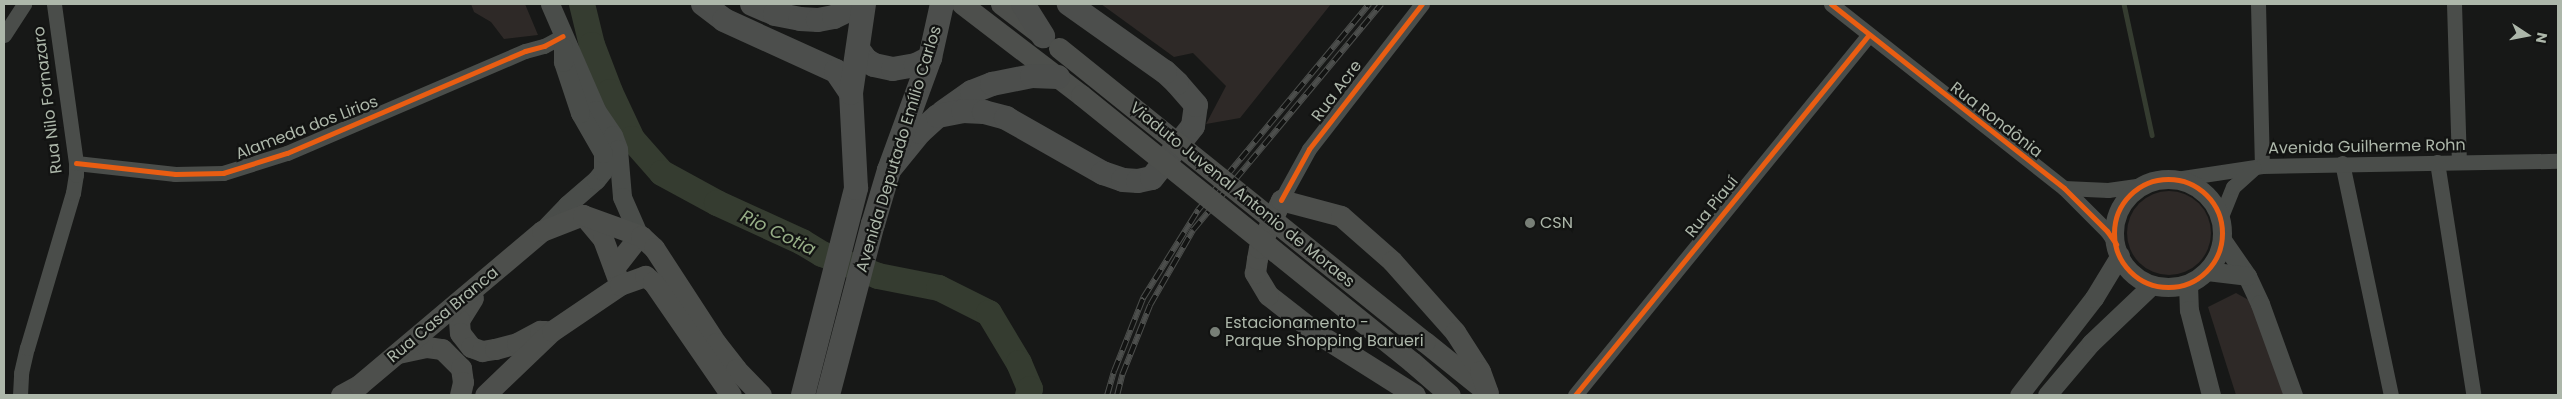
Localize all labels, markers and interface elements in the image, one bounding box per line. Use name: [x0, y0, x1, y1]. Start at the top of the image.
north arrow: [2502, 10, 2552, 60]
street label: Avenida Deputado Emílio Carlos: [852, 23, 946, 275]
street label: Rua Nilo Fornazaro: [29, 25, 67, 175]
text: N: [2531, 31, 2553, 45]
street label: Rua Acre: [1308, 57, 1366, 125]
street label: Rua Rondônia: [1946, 78, 2046, 162]
street label: Alameda dos Lirios: [233, 92, 381, 164]
street label: Viaduto Juvenal Antonio de Moraes: [1126, 98, 1358, 292]
street label: Avenida Guilherme Rohn: [2268, 136, 2466, 158]
street label: Rua Piauí: [1681, 172, 1743, 242]
water label: Rio Cotia: [737, 206, 819, 260]
place label: CSN: [1540, 213, 1573, 233]
marker: CSN: [1524, 217, 1536, 229]
street label: Rua Casa Branca: [384, 263, 502, 367]
place label: Estacionamento - Parque Shopping Barueri: [1225, 313, 1424, 351]
marker: Estacionamento - Parque Shopping Barueri: [1209, 326, 1221, 338]

